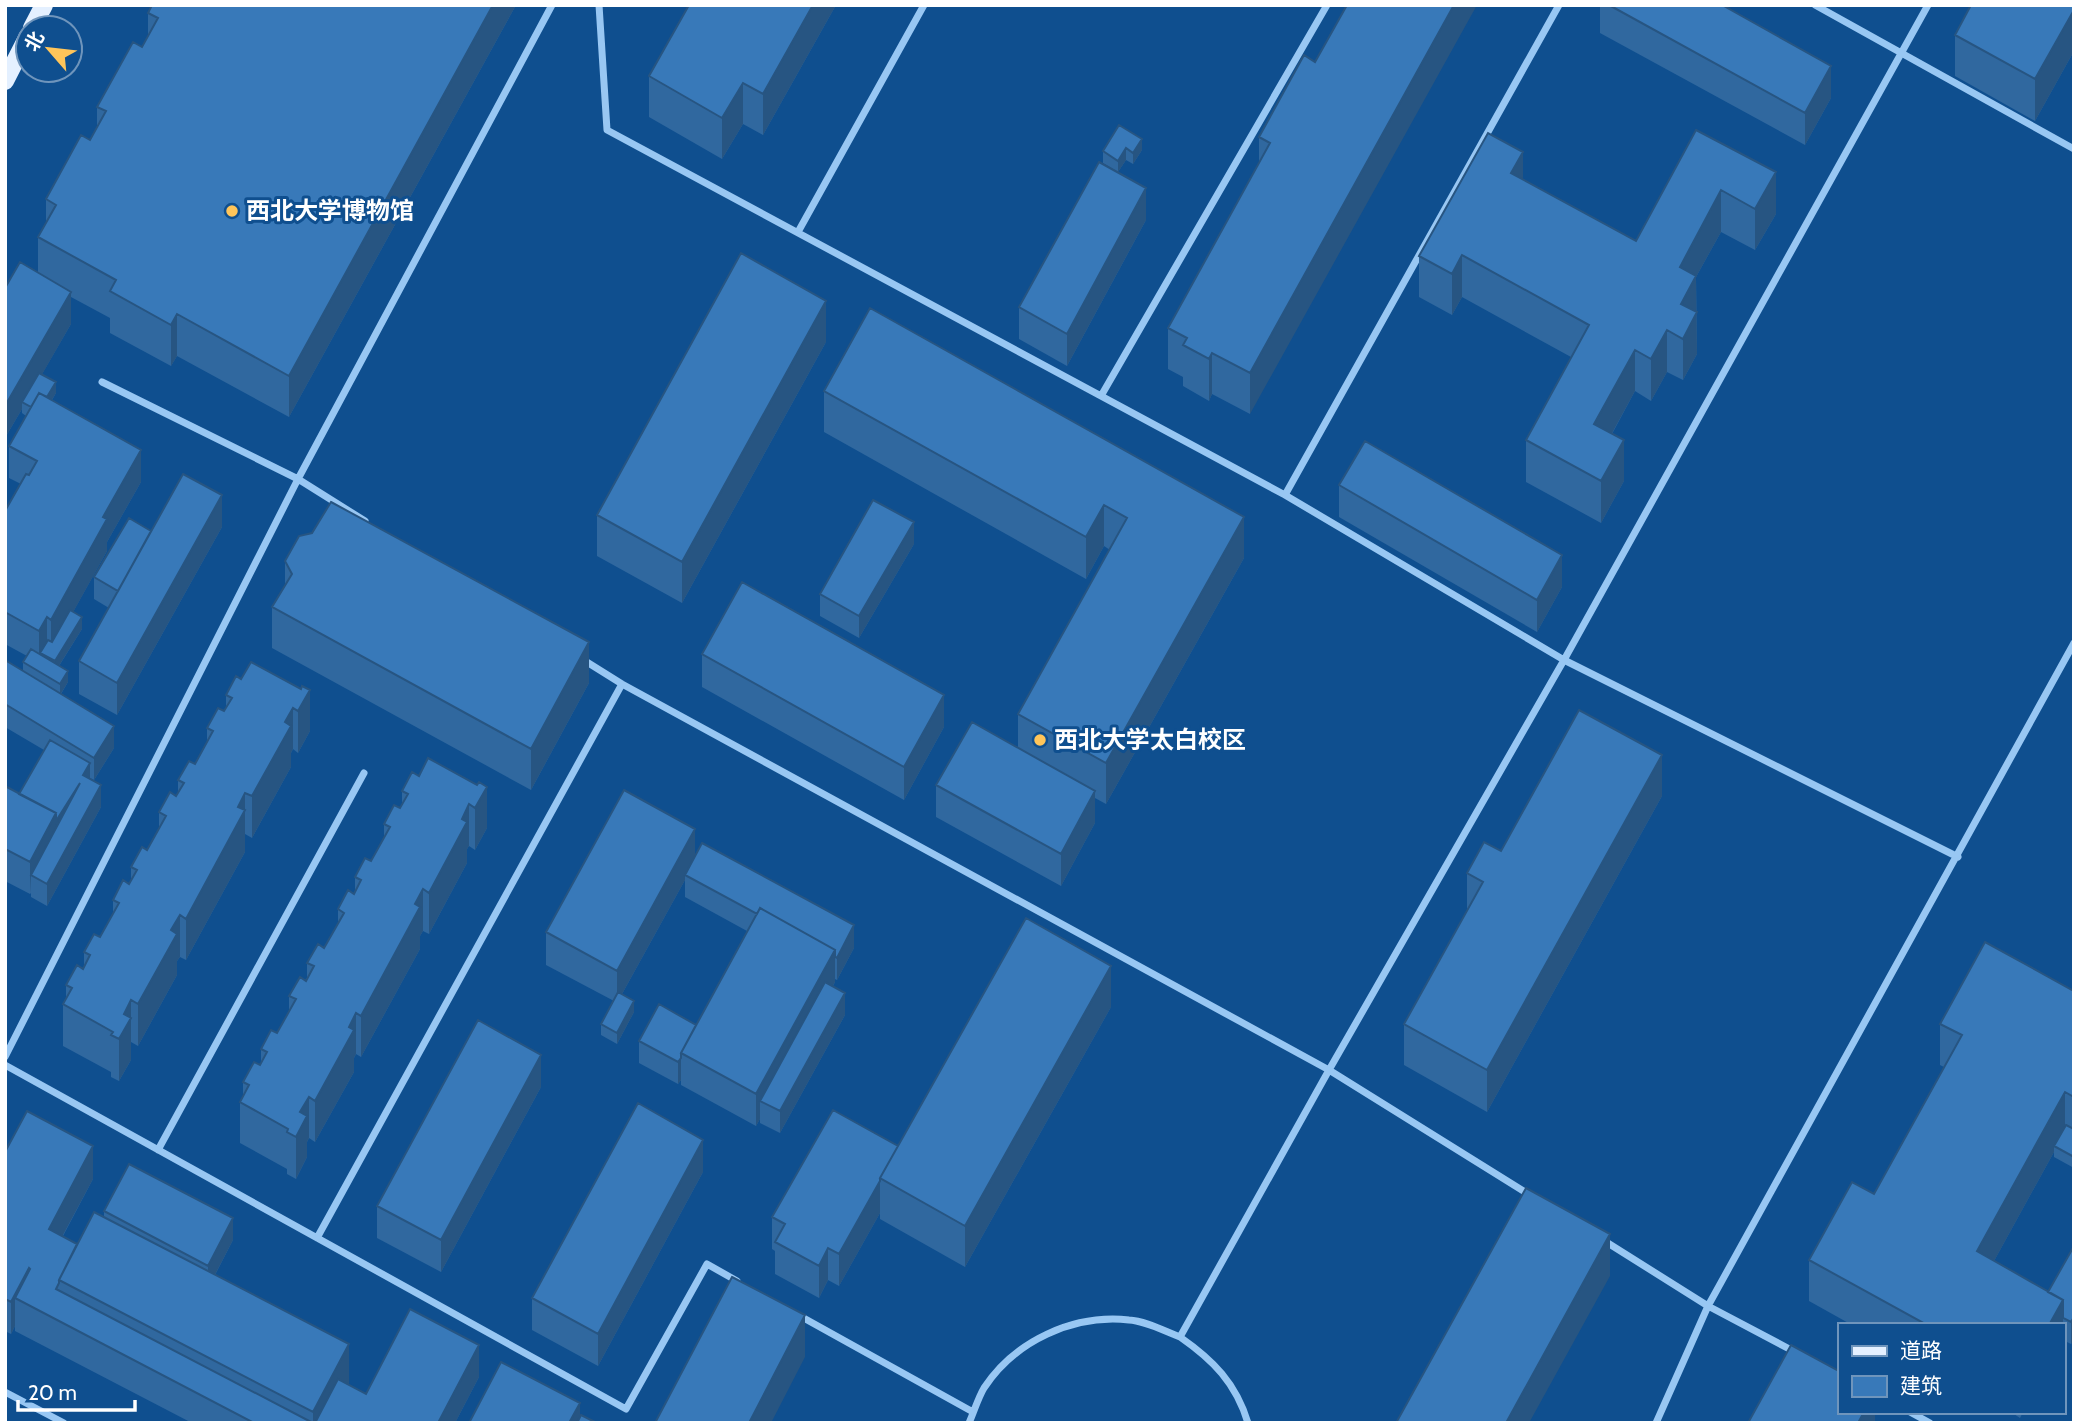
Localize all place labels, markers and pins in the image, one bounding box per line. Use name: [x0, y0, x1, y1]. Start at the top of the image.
place label: 西北大学博物馆: [246, 196, 414, 225]
marker: 西北大学博物馆: [224, 203, 240, 219]
place label: 西北大学太白校区: [1054, 725, 1246, 754]
marker: 西北大学太白校区: [1032, 732, 1048, 748]

